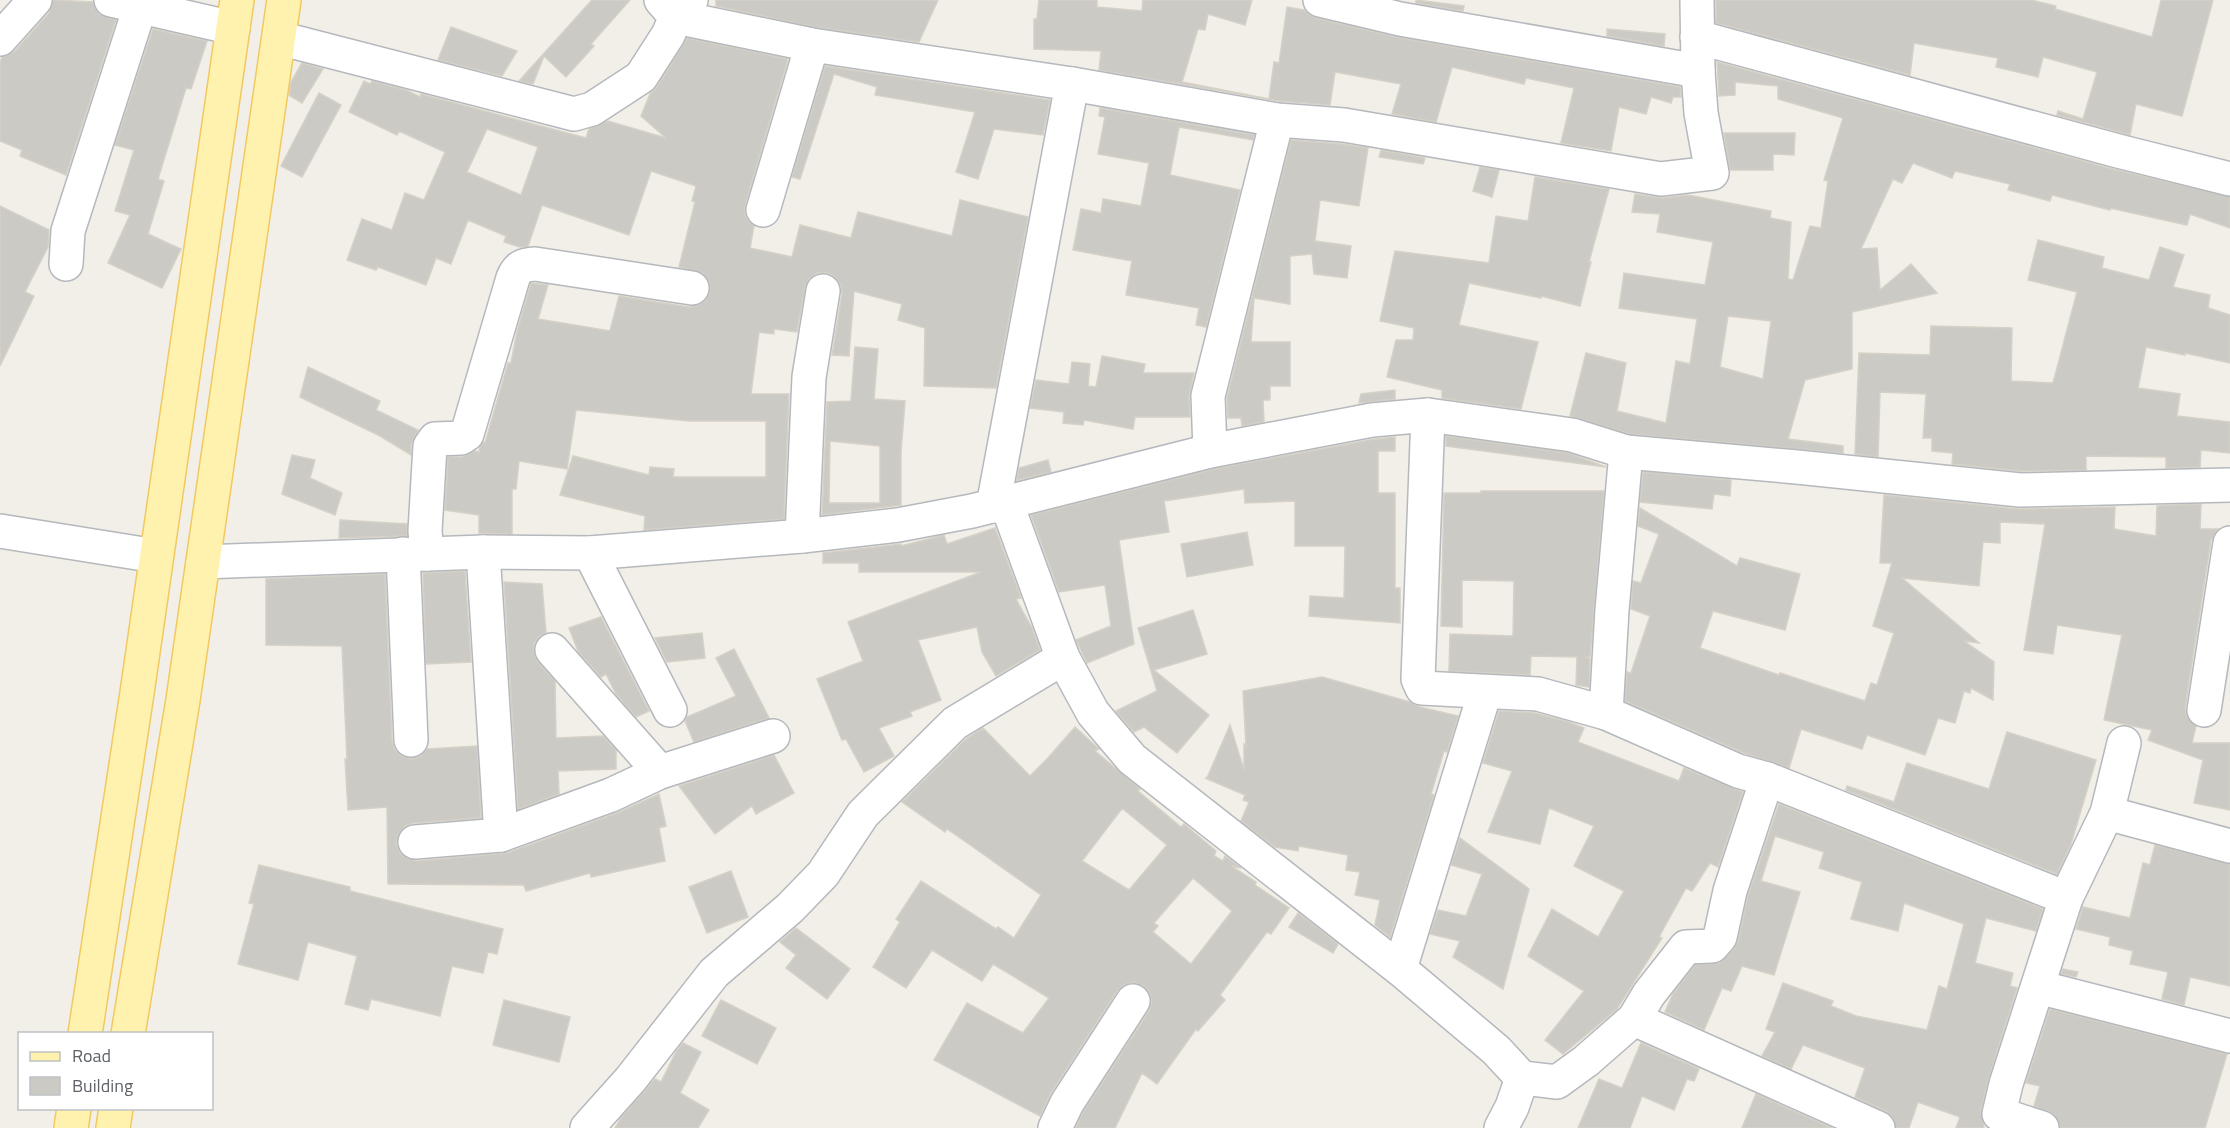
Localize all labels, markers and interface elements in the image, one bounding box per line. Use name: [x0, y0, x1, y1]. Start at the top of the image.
legend: [18, 1032, 213, 1110]
text: Road: [72, 1042, 111, 1069]
text: Building: [72, 1072, 133, 1099]

